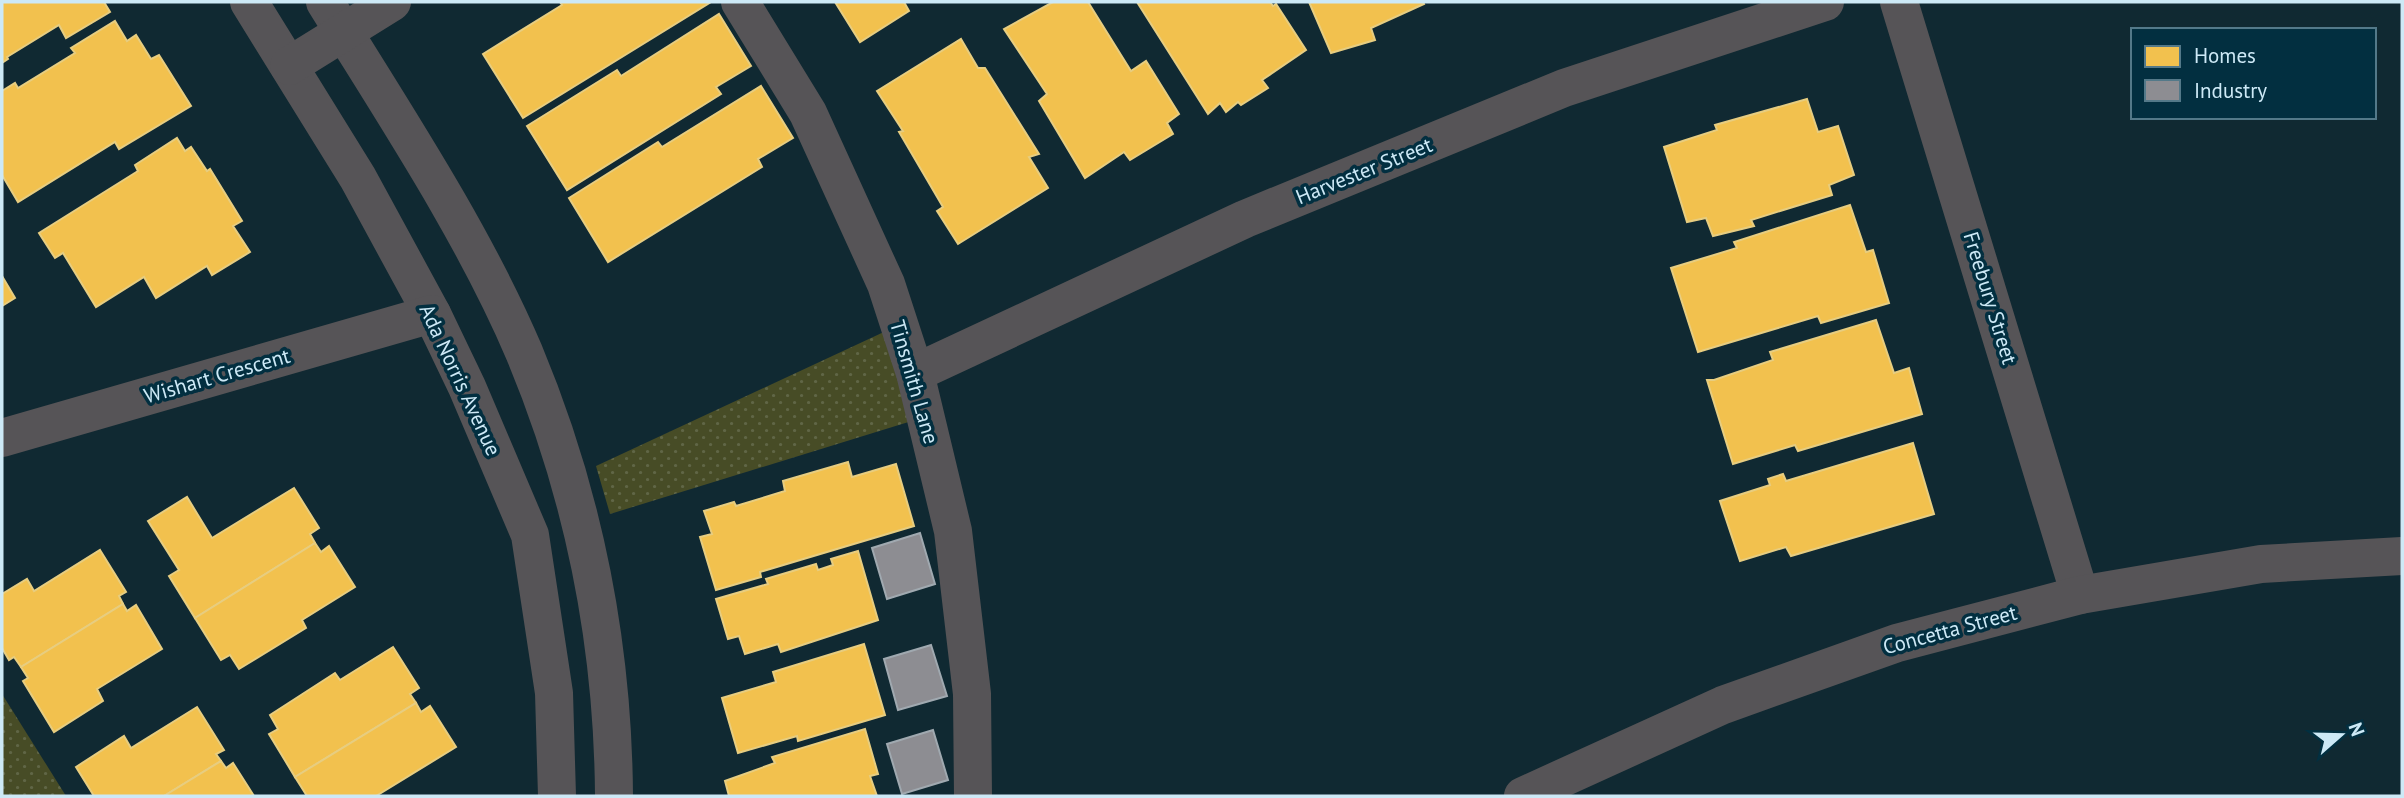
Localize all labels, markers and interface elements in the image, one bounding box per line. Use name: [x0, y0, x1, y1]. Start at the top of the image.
legend: [2131, 28, 2376, 119]
text: Homes: [2194, 42, 2256, 69]
text: Industry: [2194, 77, 2267, 104]
street label: Harvester Street: [1292, 131, 1436, 210]
street label: Freebury Street: [1958, 228, 2023, 367]
street label: Ada Norris Avenue: [414, 300, 507, 460]
street label: Tinsmith Lane: [884, 317, 945, 447]
street label: Wishart Crescent: [141, 342, 293, 409]
street label: Concetta Street: [1880, 599, 2020, 660]
north arrow: [2306, 700, 2376, 770]
text: N: [2344, 719, 2370, 739]

